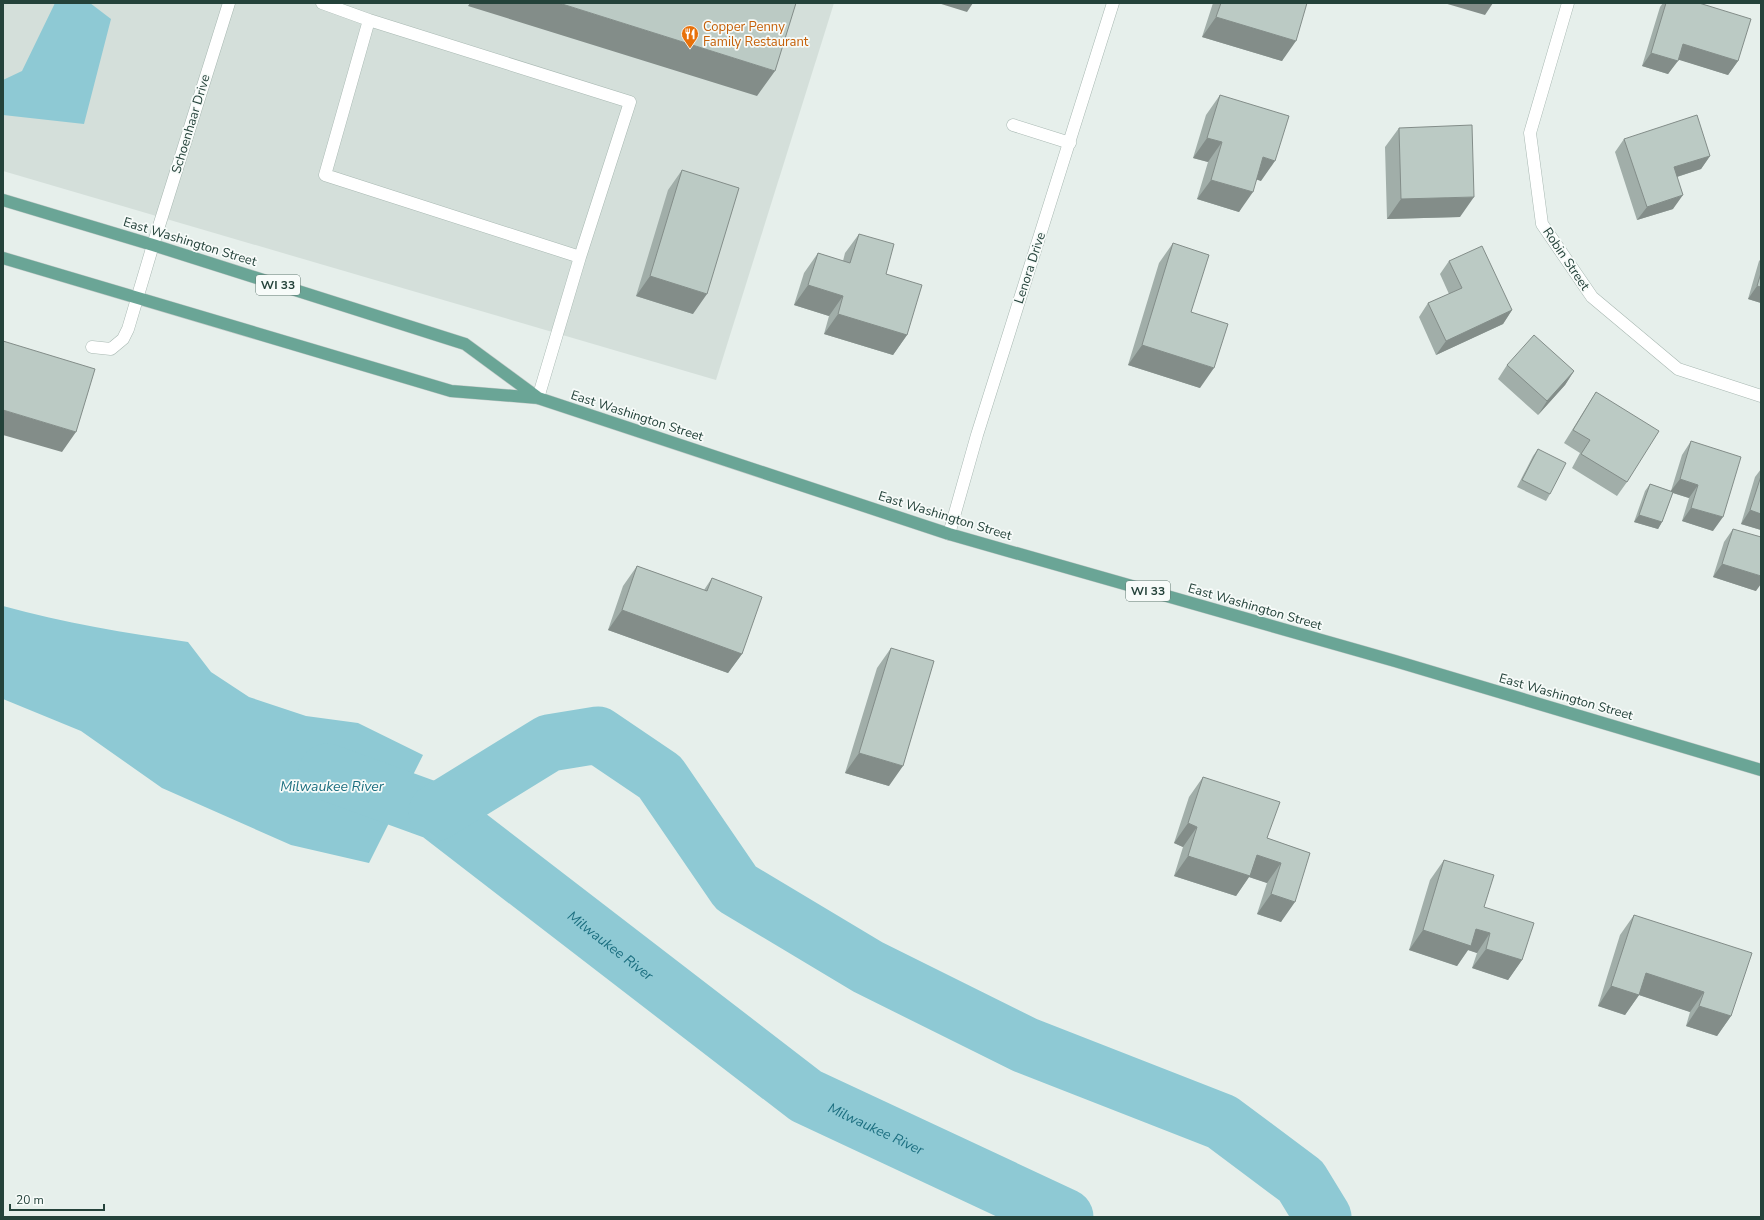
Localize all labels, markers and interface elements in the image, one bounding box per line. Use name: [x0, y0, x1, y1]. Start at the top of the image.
place label: Copper Penny Family Restaurant: [703, 18, 809, 51]
restaurant icon: Copper Penny Family Restaurant: [680, 24, 700, 49]
street label: Schoenhaar Drive: [167, 72, 215, 176]
street label: East Washington Street: [121, 213, 259, 271]
street label: Robin Street: [1538, 224, 1594, 294]
street label: Lenora Drive: [1010, 230, 1050, 306]
road number: WI 33: [256, 275, 300, 295]
street label: East Washington Street: [568, 386, 706, 446]
street label: East Washington Street: [876, 487, 1014, 545]
street label: East Washington Street: [1186, 579, 1324, 635]
road number: WI 33: [1126, 581, 1170, 601]
street label: East Washington Street: [1497, 669, 1635, 725]
water label: Milwaukee River: [280, 777, 385, 796]
water label: Milwaukee River: [564, 906, 658, 985]
water label: Milwaukee River: [825, 1098, 928, 1160]
scale bar: [10, 1186, 104, 1212]
text: 20 m: [16, 1192, 44, 1208]

